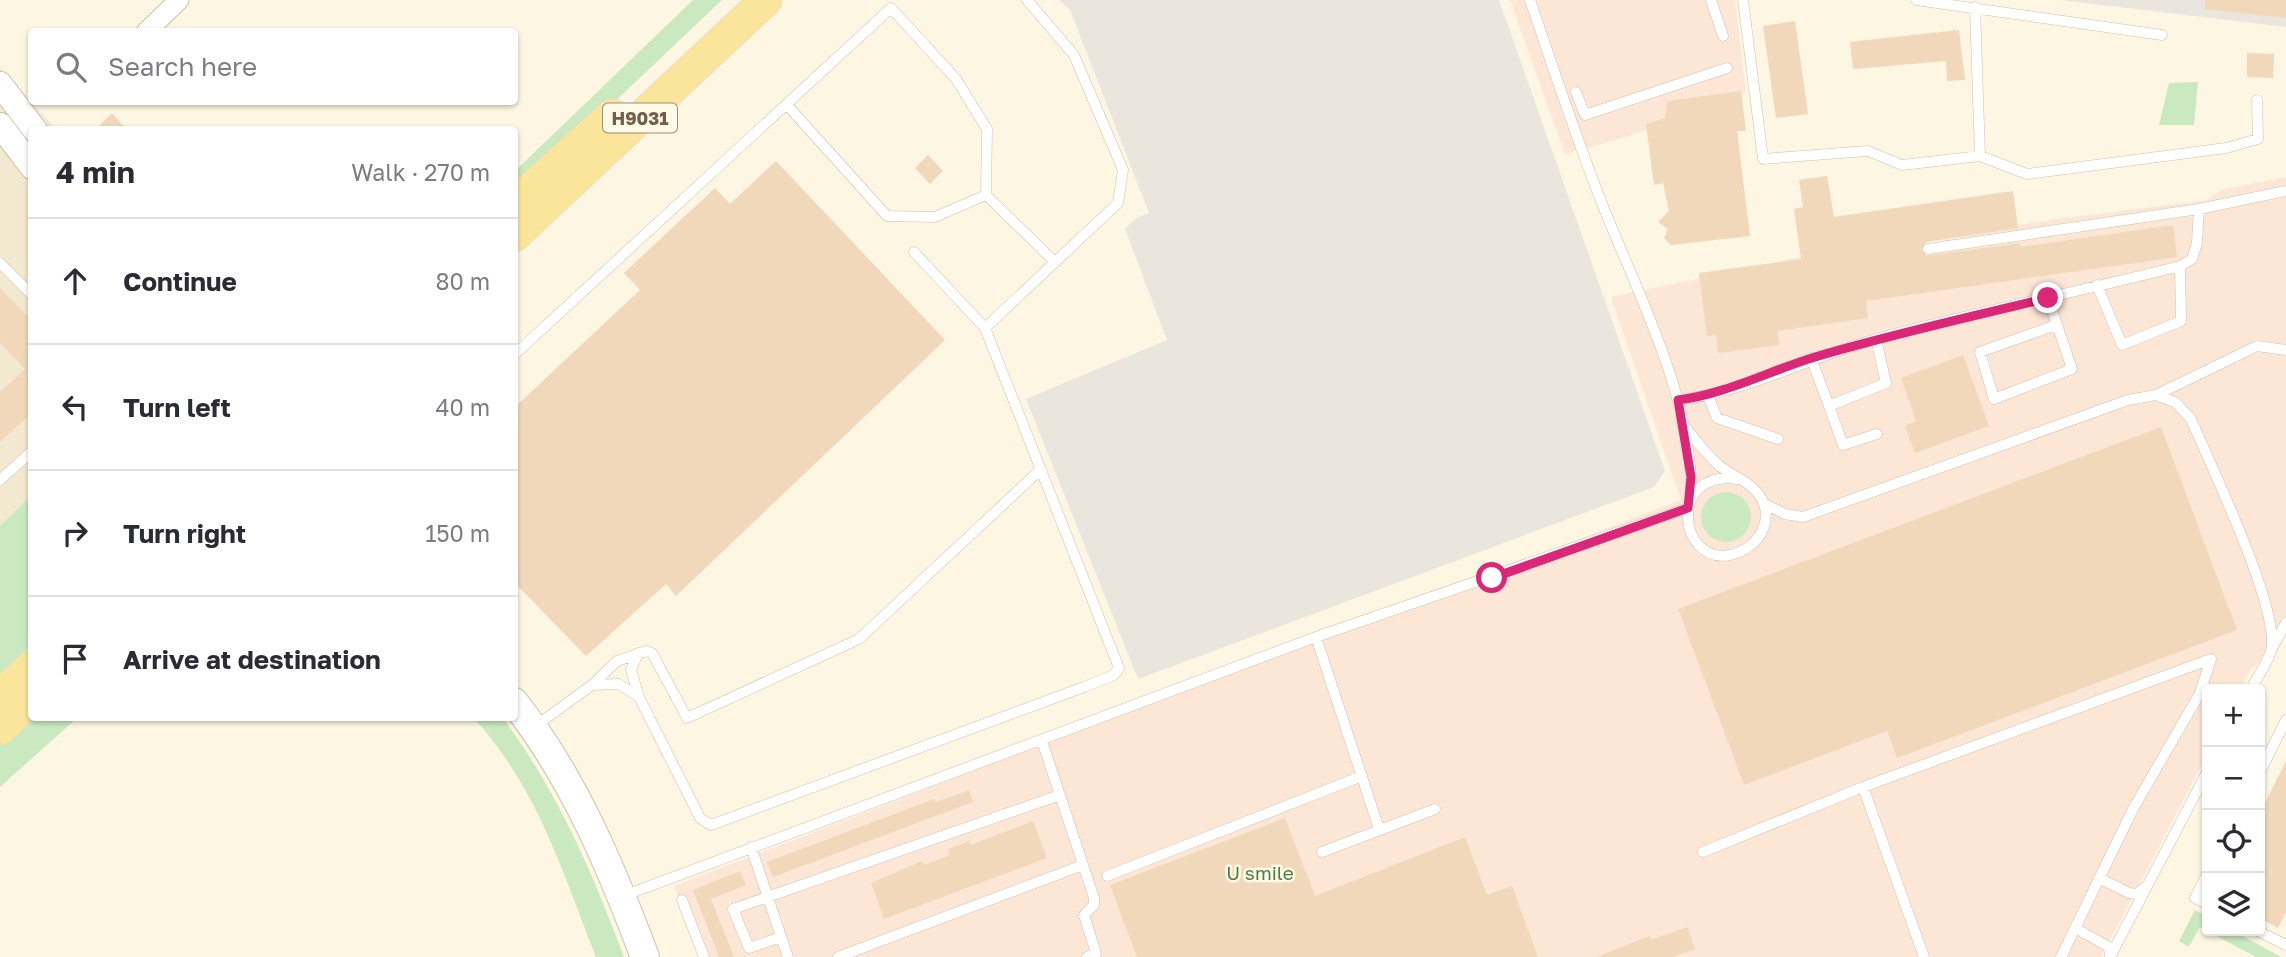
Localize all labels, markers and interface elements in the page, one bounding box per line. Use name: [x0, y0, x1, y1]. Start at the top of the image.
search box: [28, 28, 518, 105]
icon: search: [52, 48, 90, 86]
text: Search here: [108, 51, 257, 82]
road number: Н9031: [603, 104, 677, 132]
text: 4 min: [56, 154, 135, 190]
text: Walk · 270 m: [351, 158, 490, 186]
icon: ahead: [56, 262, 94, 300]
text: Continue: [123, 266, 237, 297]
text: 80 m: [436, 267, 490, 295]
route end: [2032, 282, 2063, 313]
icon: left: [56, 388, 94, 426]
text: Turn left: [123, 392, 231, 423]
text: 40 m: [436, 393, 490, 421]
icon: right: [56, 514, 94, 552]
text: Turn right: [123, 518, 246, 549]
text: 150 m: [425, 519, 490, 547]
route start: [1476, 562, 1507, 593]
icon: arrive: [56, 640, 94, 678]
text: Arrive at destination: [123, 644, 381, 675]
map controls: [2202, 684, 2265, 936]
button: +: [2202, 684, 2265, 747]
button: −: [2202, 747, 2265, 810]
button: locate: [2202, 810, 2265, 873]
park label: U smile: [1226, 861, 1294, 884]
button: layers: [2202, 873, 2265, 936]

